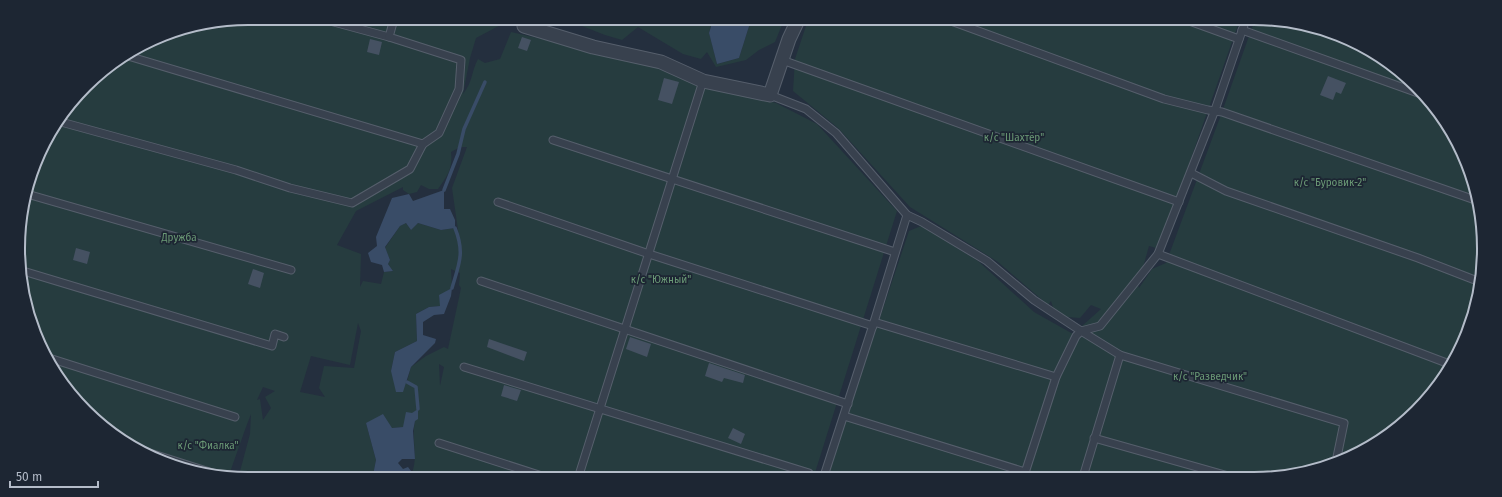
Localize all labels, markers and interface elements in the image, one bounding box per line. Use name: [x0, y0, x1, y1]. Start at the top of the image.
park label: к/с "Шахтёр": [984, 131, 1044, 144]
park label: к/с "Буровик-2": [1294, 177, 1366, 189]
park label: Дружба: [160, 232, 197, 244]
park label: к/с "Южный": [631, 274, 691, 286]
park label: к/с "Разведчик": [1173, 371, 1247, 383]
park label: к/с "Фиалка": [177, 440, 239, 452]
scale bar: [10, 463, 98, 489]
text: 50 m: [16, 470, 42, 484]

